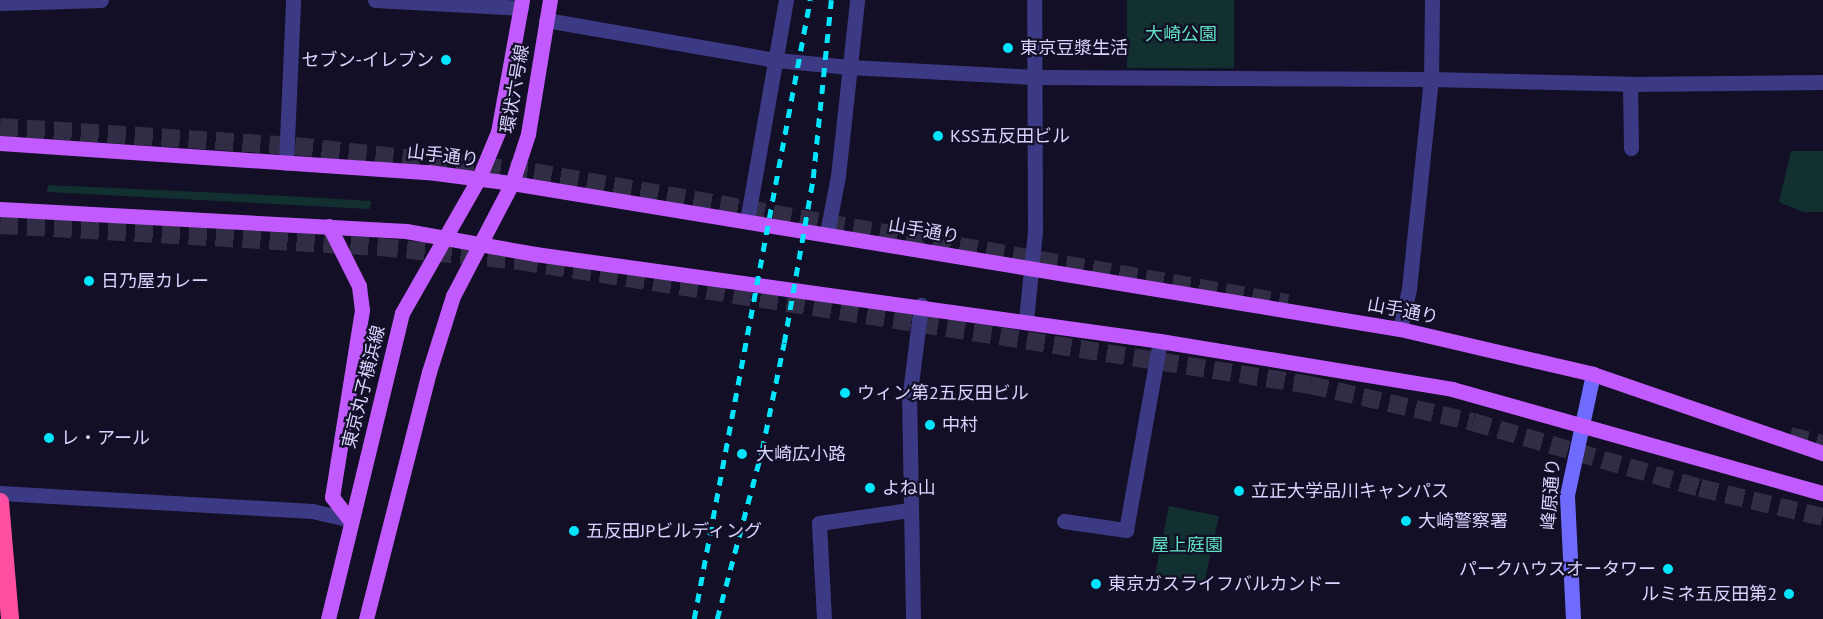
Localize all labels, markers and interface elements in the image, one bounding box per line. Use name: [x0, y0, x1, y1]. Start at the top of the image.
park label: 大崎公園: [1145, 23, 1217, 45]
place label: 東京豆漿生活: [1020, 37, 1128, 59]
marker: 東京豆漿生活: [1001, 41, 1015, 55]
street label: 環状六号線: [497, 43, 533, 135]
place label: セブン-イレブン: [302, 49, 434, 71]
marker: セブン-イレブン: [439, 53, 453, 67]
place label: KSS五反田ビル: [950, 125, 1070, 147]
marker: KSS五反田ビル: [931, 129, 945, 143]
street label: 山手通り: [406, 141, 480, 171]
street label: 山手通り: [887, 214, 961, 248]
place label: 日乃屋カレー: [101, 270, 209, 292]
marker: 日乃屋カレー: [82, 274, 96, 288]
street label: 山手通り: [1366, 294, 1440, 328]
street label: 東京丸子横浜線: [338, 323, 390, 451]
place label: ウィン第2五反田ビル: [857, 382, 1029, 404]
marker: ウィン第2五反田ビル: [838, 386, 852, 400]
place label: 中村: [942, 414, 978, 436]
marker: 中村: [923, 418, 937, 432]
place label: レ・アール: [61, 427, 150, 449]
marker: レ・アール: [42, 431, 56, 445]
place label: 大崎広小路: [756, 443, 846, 465]
marker: 大崎広小路: [733, 445, 751, 463]
street label: 峰原通り: [1538, 457, 1564, 531]
place label: よね山: [882, 477, 936, 499]
place label: 立正大学品川キャンパス: [1251, 480, 1449, 502]
marker: よね山: [863, 481, 877, 495]
marker: 立正大学品川キャンパス: [1232, 484, 1246, 498]
place label: 大崎警察署: [1418, 510, 1508, 532]
marker: 大崎警察署: [1399, 514, 1413, 528]
place label: 五反田JPビルディング: [586, 520, 763, 542]
marker: 五反田JPビルディング: [567, 524, 581, 538]
park label: 屋上庭園: [1151, 534, 1223, 556]
place label: パークハウスオータワー: [1458, 558, 1656, 580]
marker: パークハウスオータワー: [1661, 562, 1675, 576]
place label: 東京ガスライフバルカンドー: [1108, 573, 1342, 595]
marker: 東京ガスライフバルカンドー: [1089, 577, 1103, 591]
place label: ルミネ五反田第2: [1641, 583, 1777, 605]
marker: ルミネ五反田第2: [1782, 587, 1796, 601]

